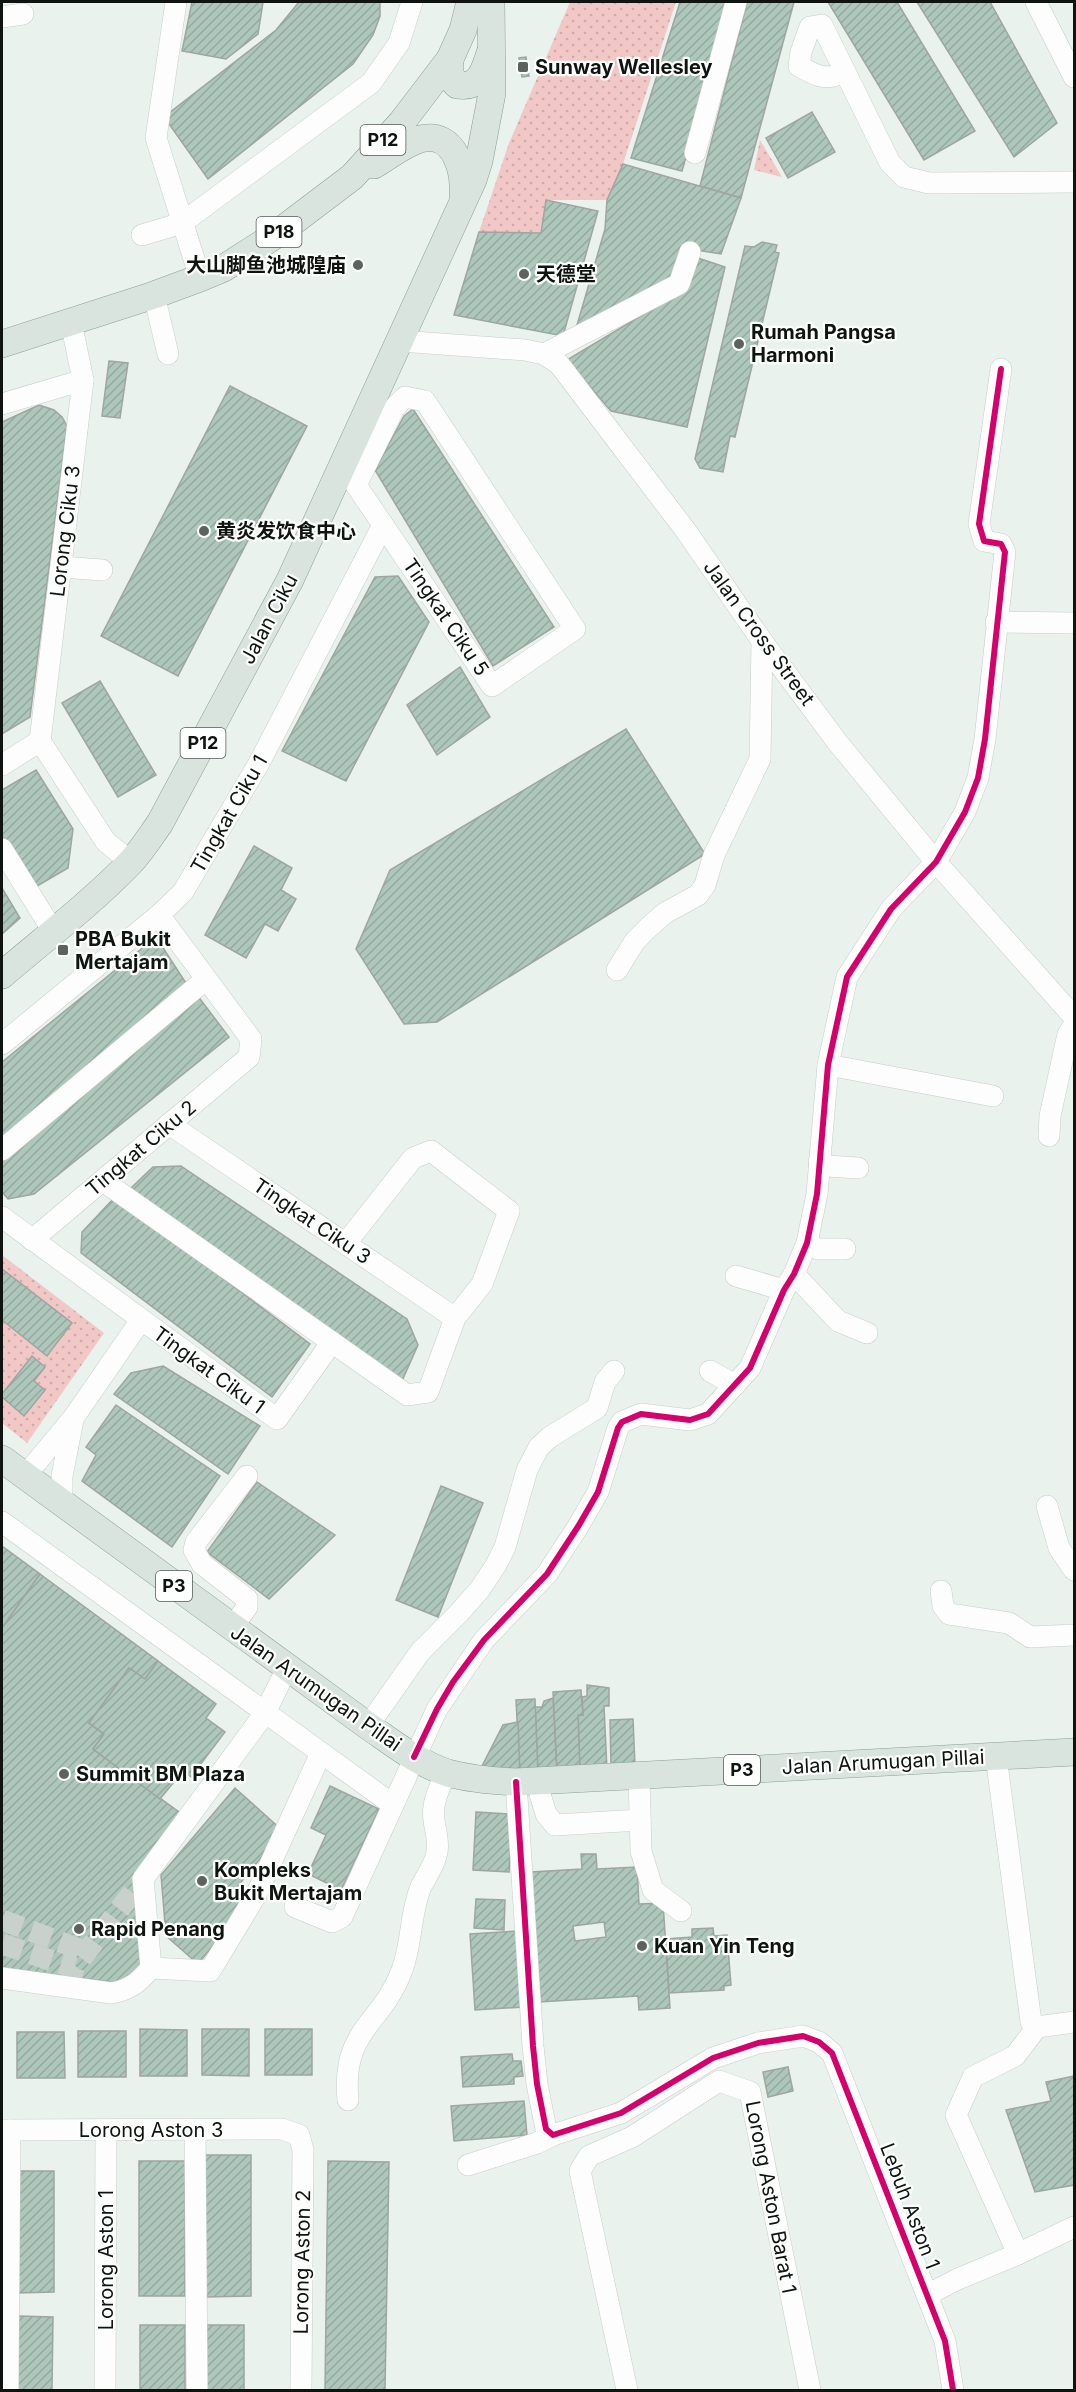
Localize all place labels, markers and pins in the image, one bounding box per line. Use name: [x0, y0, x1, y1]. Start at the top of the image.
place label: Sunway Wellesley: [535, 55, 713, 79]
marker: Sunway Wellesley: [516, 60, 530, 74]
place label: 大山脚鱼池城隍庙: [186, 253, 346, 277]
marker: 大山脚鱼池城隍庙: [351, 258, 365, 272]
place label: 天德堂: [536, 262, 596, 286]
marker: 天德堂: [517, 267, 531, 281]
place label: Rumah Pangsa Harmoni: [751, 320, 896, 367]
marker: Rumah Pangsa Harmoni: [732, 337, 746, 351]
place label: 黄炎发饮食中心: [216, 519, 356, 543]
marker: 黄炎发饮食中心: [197, 524, 211, 538]
place label: PBA Bukit Mertajam: [75, 927, 171, 974]
marker: PBA Bukit Mertajam: [56, 943, 70, 957]
place label: Summit BM Plaza: [76, 1762, 245, 1786]
marker: Summit BM Plaza: [57, 1767, 71, 1781]
place label: Kompleks Bukit Mertajam: [214, 1858, 362, 1905]
marker: Kompleks Bukit Mertajam: [195, 1874, 209, 1888]
place label: Rapid Penang: [91, 1917, 225, 1941]
marker: Rapid Penang: [72, 1922, 86, 1936]
place label: Kuan Yin Teng: [654, 1934, 795, 1958]
marker: Kuan Yin Teng: [635, 1939, 649, 1953]

